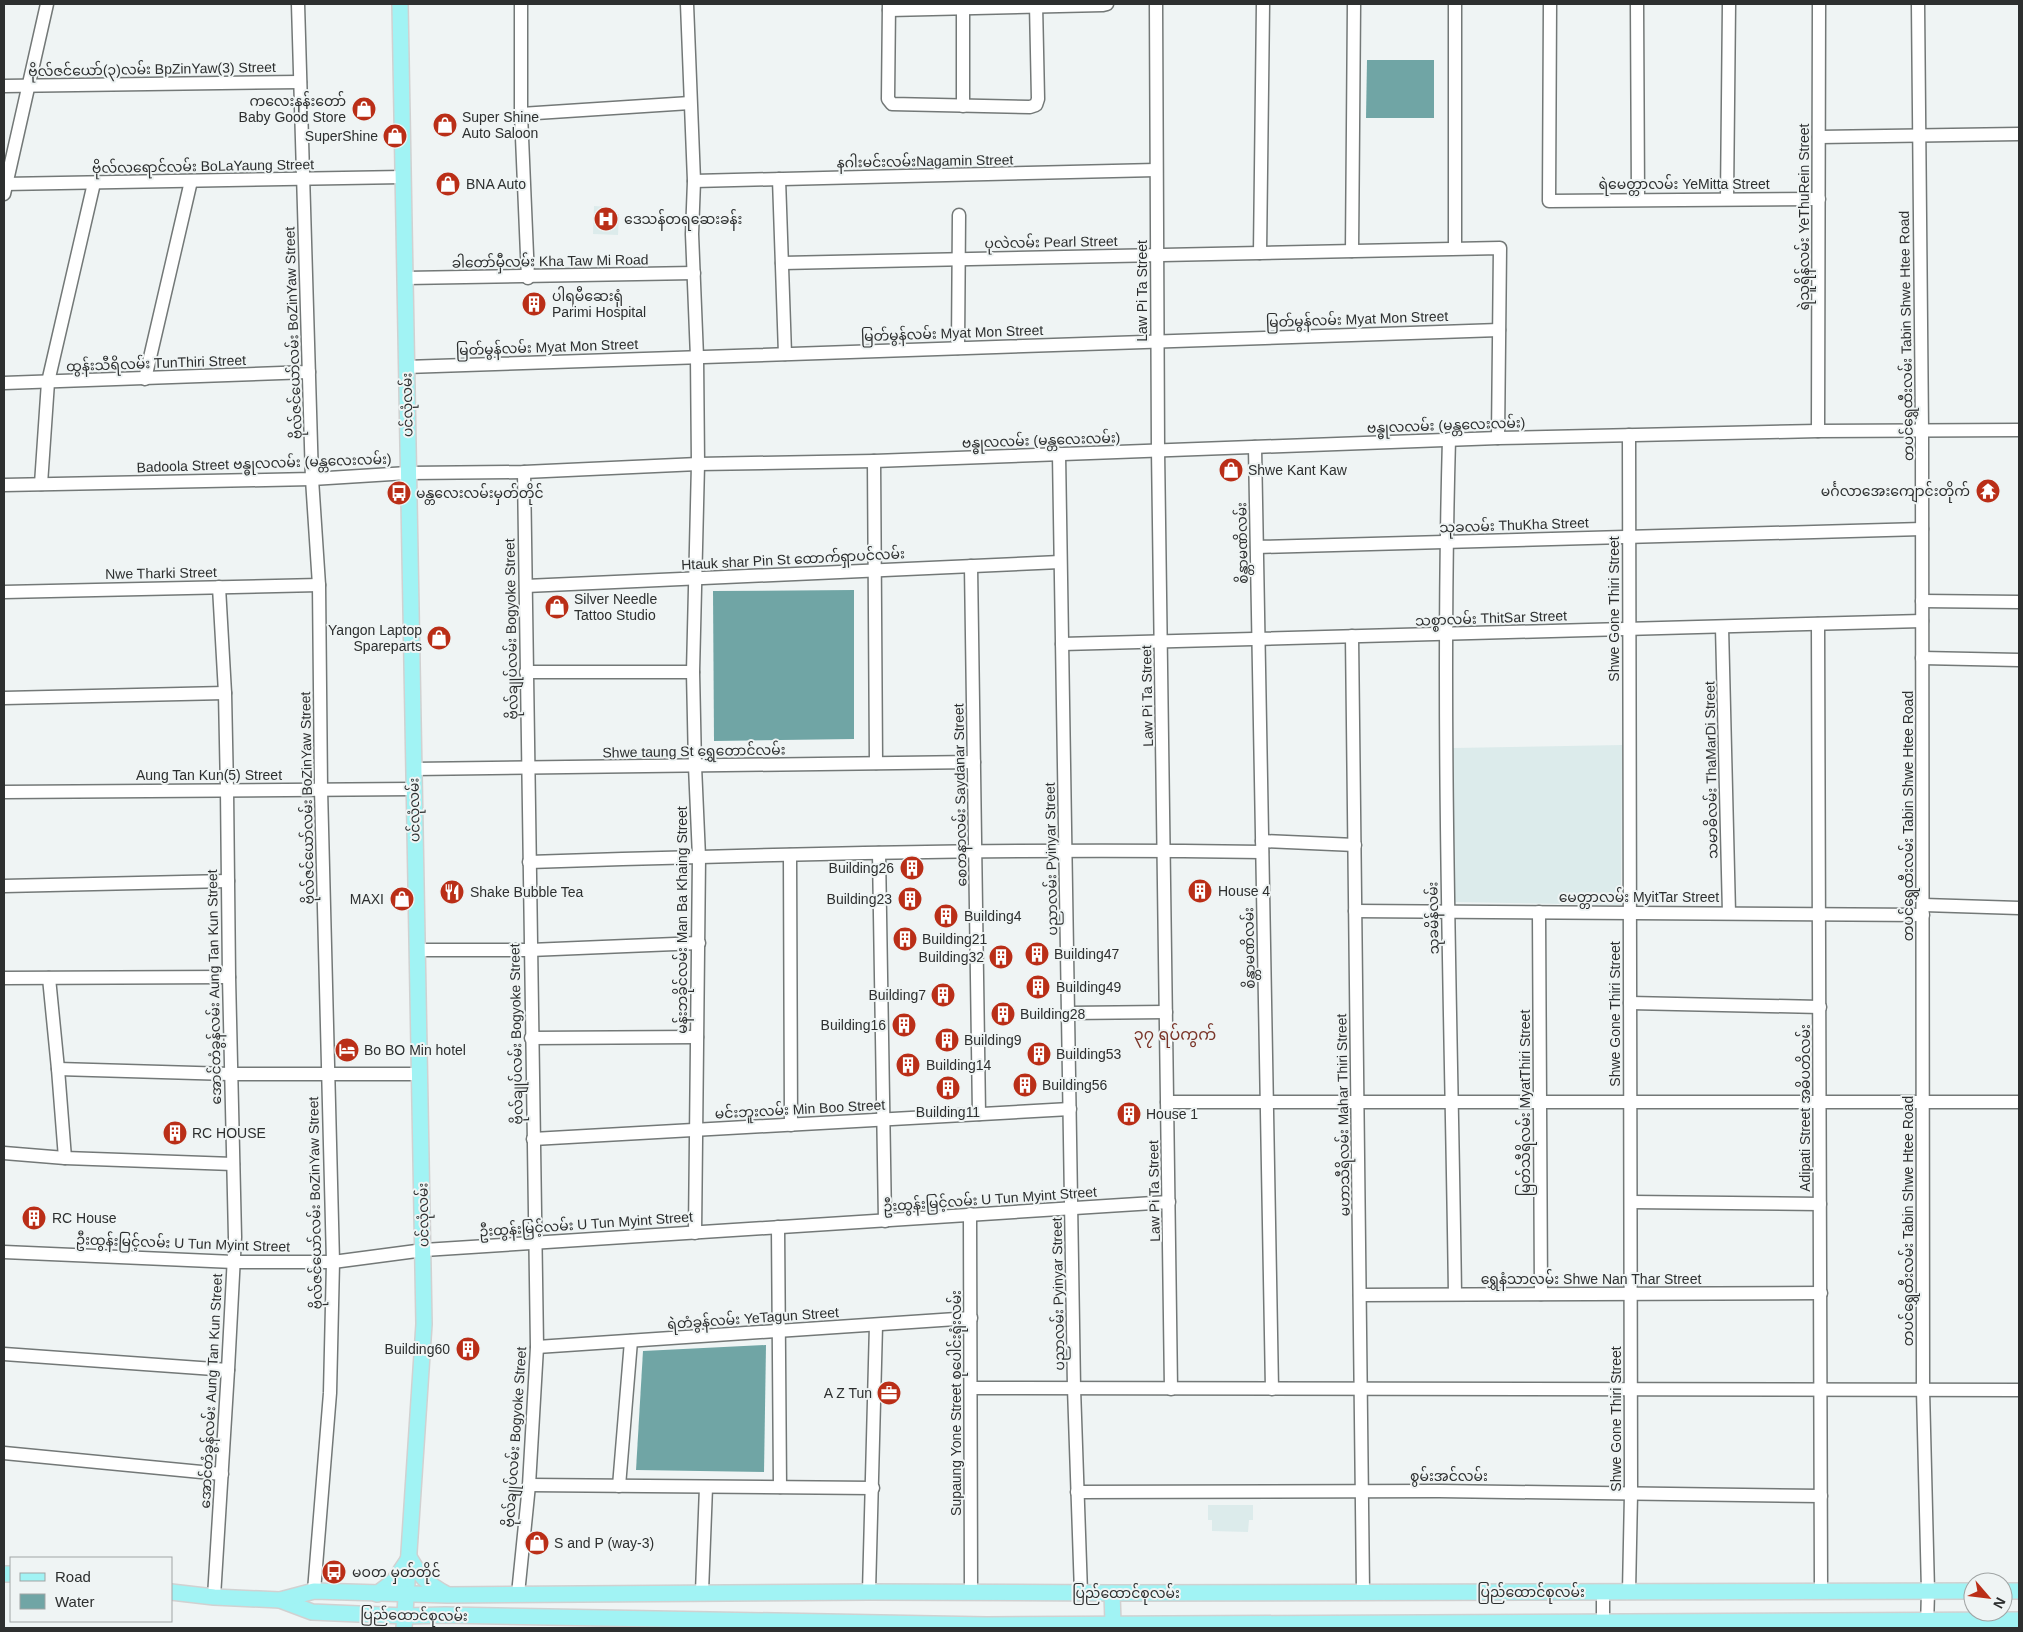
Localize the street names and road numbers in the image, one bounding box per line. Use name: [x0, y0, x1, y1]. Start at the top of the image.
street label: ဗိုလ်ဇင်ယော်(၃)လမ်း BpZinYaw(3) Street: [28, 57, 276, 83]
street label: ရဲသူရိန်လမ်း YeThuRein Street: [1794, 123, 1816, 311]
street label: နဂါးမင်းလမ်းNagamin Street: [837, 149, 1014, 175]
street label: ဗိုလ်လရောင်လမ်း BoLaYaung Street: [92, 154, 314, 180]
street label: ရဲမေတ္တာလမ်း YeMitta Street: [1598, 174, 1770, 196]
street label: တပင်ရွှေထီးလမ်း Tabin Shwe Htee Road: [1894, 211, 1920, 461]
street label: ဗိုလ်ဇင်ယော်လမ်း BoZinYaw Street: [279, 226, 309, 440]
street label: ပုလဲလမ်း Pearl Street: [984, 231, 1118, 255]
street label: Law Pi Ta Street: [1134, 240, 1150, 342]
street label: ခါတော်မှီလမ်း Kha Taw Mi Road: [451, 249, 649, 275]
street label: မြတ်မွန်လမ်း Myat Mon Street: [1265, 306, 1449, 334]
street label: မြတ်မွန်လမ်း Myat Mon Street: [860, 320, 1044, 348]
street label: မြတ်မွန်လမ်း Myat Mon Street: [455, 334, 639, 362]
street label: ထွန်းသီရိလမ်း TunThiri Street: [66, 350, 246, 378]
street label: ပင်လုံလမ်း: [396, 373, 420, 437]
street label: ဗန္ဓုလလမ်း (မန္တလေးလမ်း): [1366, 412, 1526, 440]
street label: ဗန္ဓုလလမ်း (မန္တလေးလမ်း): [961, 427, 1121, 455]
street label: Badoola Street ဗန္ဓုလလမ်း (မန္တလေးလမ်း): [136, 449, 392, 480]
street label: စိန္တာမဏိလမ်း: [1231, 502, 1255, 584]
street label: သုခလမ်း ThuKha Street: [1439, 512, 1589, 540]
street label: Shwe Gone Thiri Street: [1606, 536, 1622, 682]
street label: ဗိုလ်ချုပ်လမ်း Bogyoke Street: [499, 538, 525, 720]
street label: Htauk shar Pin St ထောက်ရှာပင်လမ်း: [681, 543, 905, 577]
street label: Nwe Tharki Street: [105, 564, 217, 582]
street label: သစ္စာလမ်း ThitSar Street: [1415, 605, 1567, 633]
street label: Law Pi Ta Street: [1138, 645, 1156, 747]
street label: သမာဓိလမ်း ThaMarDi Street: [1699, 681, 1721, 859]
street label: ဗိုလ်ဇင်ယော်လမ်း BoZinYaw Street: [295, 691, 321, 904]
street label: တပင်ရွှေထီးလမ်း Tabin Shwe Htee Road: [1898, 691, 1920, 941]
street label: စေတနာလမ်း Saydanar Street: [948, 703, 974, 887]
street label: Shwe taung St ရွှေတောင်လမ်း: [602, 739, 786, 765]
street label: Aung Tan Kun(5) Street: [136, 767, 282, 783]
street label: ပင်လုံလမ်း: [403, 778, 427, 842]
street label: ပညာလမ်း Pyinyar Street: [1040, 782, 1064, 936]
street label: မန်းဘခိုင်လမ်း Man Ba Khaing Street: [672, 806, 694, 1034]
street label: အောင်တံခွန်လမ်း Aung Tan Kun Street: [202, 869, 228, 1105]
street label: သုခမိန်လမ်း: [1422, 881, 1446, 955]
street label: မေတ္တာလမ်း MyitTar Street: [1559, 887, 1719, 909]
street label: စိန္တာမဏိလမ်း: [1238, 907, 1262, 989]
street label: Shwe Gone Thiri Street: [1607, 941, 1623, 1087]
street label: ဗိုလ်ချုပ်လမ်း Bogyoke Street: [504, 943, 530, 1125]
street label: မြတ်သီရိလမ်း MyatThiri Street: [1515, 1010, 1537, 1196]
street label: မဟာသီရိလမ်း Mahar Thiri Street: [1331, 1013, 1357, 1217]
street label: Adipati Street အဓိပတိလမ်း: [1795, 1024, 1813, 1192]
street label: မင်းဘူးလမ်း Min Boo Street: [714, 1095, 886, 1125]
street label: ဗိုလ်ဇင်ယော်လမ်း BoZinYaw Street: [303, 1096, 329, 1309]
street label: တပင်ရွှေထီးလမ်း Tabin Shwe Htee Road: [1898, 1096, 1920, 1346]
street label: Law Pi Ta Street: [1145, 1140, 1163, 1242]
street label: ဦးထွန်းမြင့်လမ်း U Tun Myint Street: [882, 1182, 1098, 1218]
street label: ပင်လုံလမ်း: [412, 1183, 436, 1247]
street label: ဦးထွန်းမြင့်လမ်း U Tun Myint Street: [478, 1207, 694, 1243]
street label: ပညာလမ်း Pyinyar Street: [1047, 1217, 1071, 1371]
street label: ဦးထွန်းမြင့်လမ်း U Tun Myint Street: [75, 1229, 291, 1259]
street label: ရွှေနံသာလမ်း Shwe Nan Thar Street: [1481, 1269, 1701, 1291]
street label: အောင်တံခွန်လမ်း Aung Tan Kun Street: [195, 1273, 229, 1509]
street label: Supaung Yone Street စုပေါင်းရုံးလမ်း: [946, 1290, 968, 1516]
street label: ရဲတံခွန်လမ်း YeTagun Street: [667, 1302, 840, 1336]
street label: ဗိုလ်ချုပ်လမ်း Bogyoke Street: [499, 1346, 533, 1528]
street label: Shwe Gone Thiri Street: [1608, 1346, 1624, 1492]
street label: စွမ်းအင်လမ်း: [1410, 1466, 1488, 1487]
street label: ပြည်ထောင်စုလမ်း: [1477, 1582, 1585, 1604]
street label: ပြည်ထောင်စုလမ်း: [1072, 1583, 1180, 1605]
street label: ပြည်ထောင်စုလမ်း: [360, 1604, 468, 1628]

